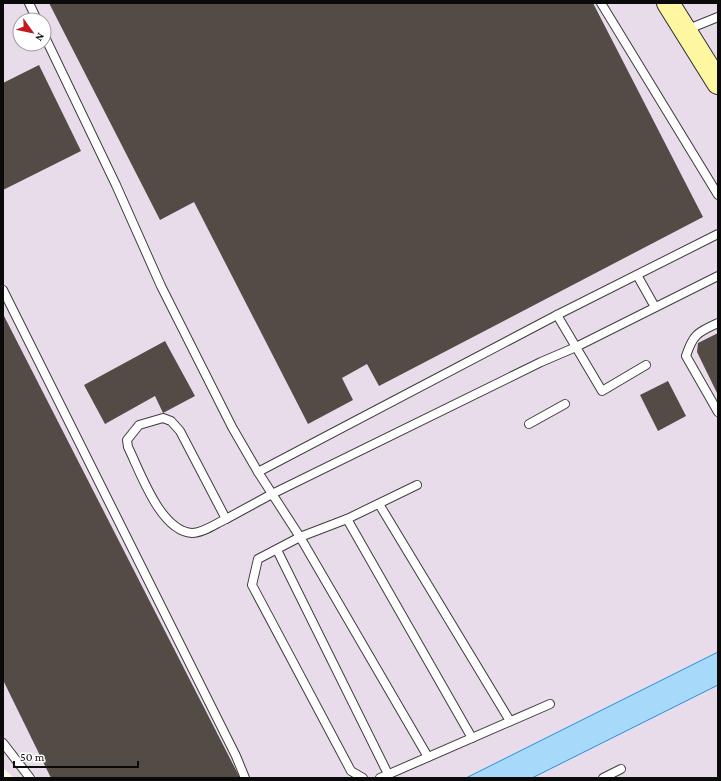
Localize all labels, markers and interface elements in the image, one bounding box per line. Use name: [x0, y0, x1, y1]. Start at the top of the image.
north arrow: [12, 12, 52, 52]
text: N: [33, 31, 47, 44]
scale bar: [14, 743, 138, 769]
text: 50 m: [20, 750, 45, 764]

